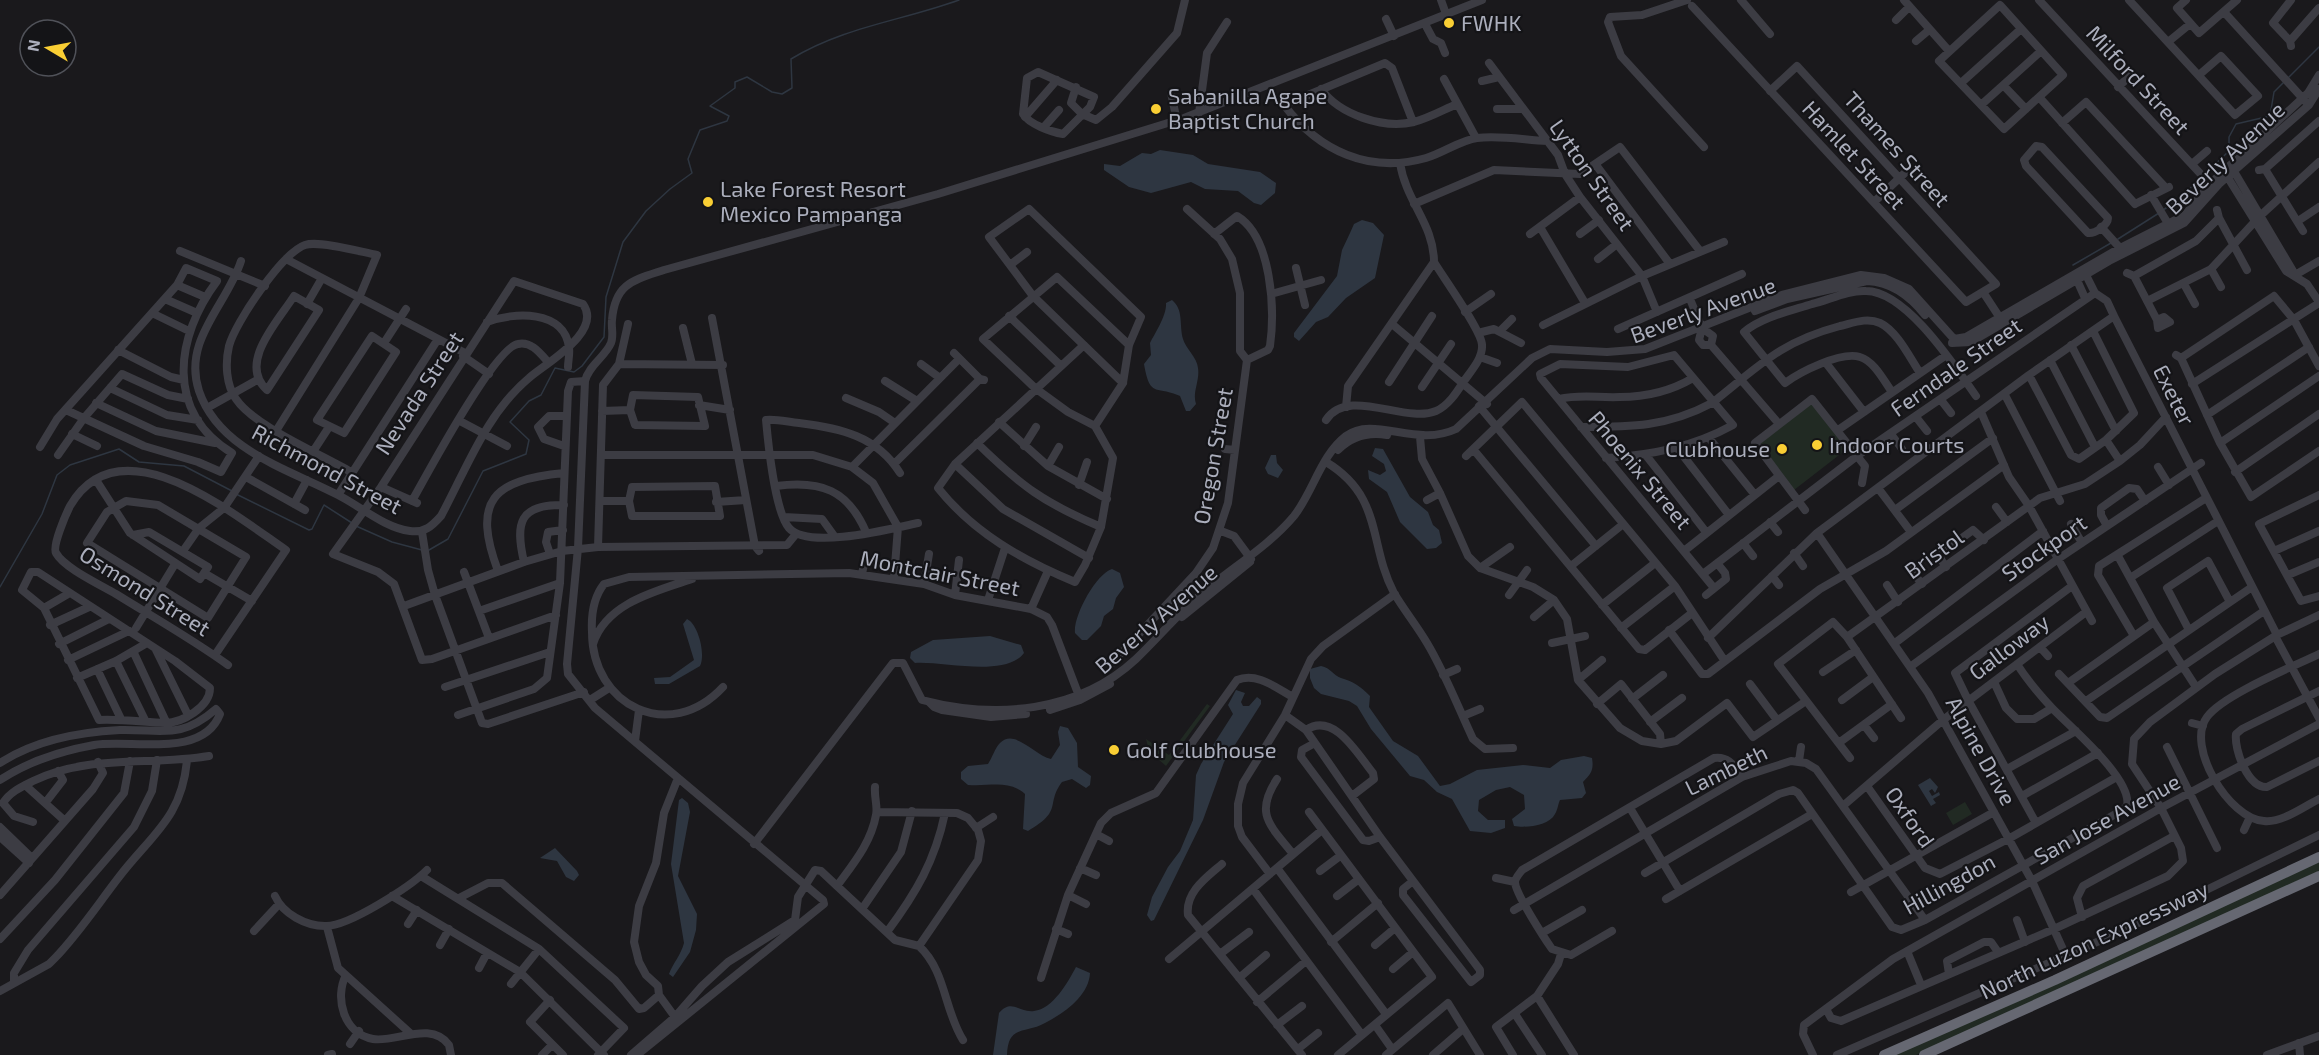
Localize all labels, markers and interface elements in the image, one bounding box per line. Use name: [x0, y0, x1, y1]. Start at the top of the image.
place label: FWHK: [1461, 9, 1521, 35]
marker: FWHK: [1442, 16, 1456, 30]
north arrow: [18, 18, 78, 78]
street label: Milford Street: [2082, 20, 2196, 139]
text: N: [22, 38, 43, 53]
place label: Sabanilla Agape Baptist Church: [1168, 82, 1327, 133]
street label: Thames Street: [1839, 85, 1956, 211]
street label: Hamlet Street: [1798, 95, 1912, 214]
street label: Beverly Avenue: [2160, 96, 2289, 219]
marker: Sabanilla Agape Baptist Church: [1149, 102, 1163, 116]
street label: Lytton Street: [1545, 114, 1641, 235]
place label: Lake Forest Resort Mexico Pampanga: [720, 175, 906, 226]
marker: Lake Forest Resort Mexico Pampanga: [701, 195, 715, 209]
street label: Beverly Avenue: [1626, 271, 1779, 347]
street label: Ferndale Street: [1885, 311, 2026, 421]
street label: Nevada Street: [369, 326, 468, 459]
street label: Exeter: [2149, 360, 2201, 429]
street label: Oregon Street: [1187, 385, 1237, 526]
street label: Phoenix Street: [1584, 405, 1698, 534]
street label: Richmond Street: [248, 418, 407, 519]
place label: Indoor Courts: [1829, 431, 1964, 457]
place label: Clubhouse: [1665, 435, 1770, 461]
marker: Indoor Courts: [1810, 438, 1824, 452]
marker: Clubhouse: [1775, 442, 1789, 456]
street label: Stockport: [1996, 509, 2091, 586]
street label: Bristol: [1899, 523, 1968, 583]
street label: Osmond Street: [75, 540, 216, 641]
street label: Montclair Street: [858, 544, 1022, 600]
street label: Beverly Avenue: [1089, 558, 1222, 678]
street label: Galloway: [1963, 608, 2054, 685]
street label: Alpine Drive: [1941, 692, 2022, 809]
place label: Golf Clubhouse: [1126, 736, 1277, 762]
street label: Lambeth: [1680, 738, 1771, 800]
marker: Golf Clubhouse: [1107, 743, 1121, 757]
street label: San Jose Avenue: [2029, 767, 2184, 869]
street label: Oxford: [1881, 781, 1941, 852]
street label: Hillingdon: [1898, 847, 1999, 919]
street label: North Luzon Expressway: [1975, 874, 2212, 1004]

